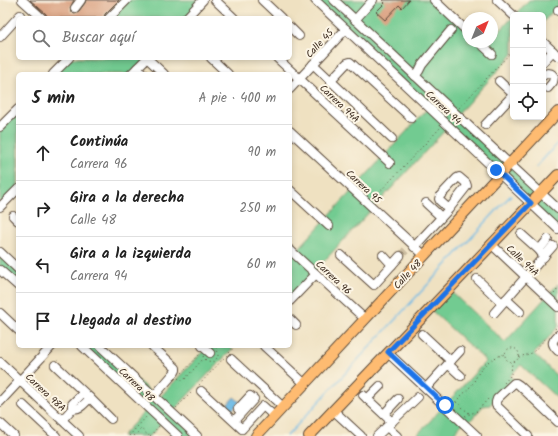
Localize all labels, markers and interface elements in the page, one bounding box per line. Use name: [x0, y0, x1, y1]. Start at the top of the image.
north arrow: [462, 12, 498, 48]
map controls: [510, 12, 546, 120]
button: +: [510, 12, 546, 48]
search box: [16, 16, 292, 60]
street label: Calle 45: [302, 25, 338, 62]
text: Buscar aquí: [62, 26, 135, 50]
icon: search: [30, 27, 52, 49]
button: −: [510, 48, 546, 84]
street label: Carrera 94A: [315, 81, 363, 127]
button: locate: [510, 84, 546, 120]
text: 5 min: [32, 85, 75, 112]
street label: Carrera 94: [422, 87, 465, 129]
text: A pie · 400 m: [198, 88, 276, 109]
text: Continúa: [70, 130, 128, 154]
icon: ahead: [32, 142, 54, 164]
text: 90 m: [248, 142, 276, 163]
text: Carrera 96: [70, 154, 128, 175]
route end: [487, 161, 505, 179]
street label: Carrera 95: [342, 166, 385, 208]
text: Gira a la derecha: [70, 186, 184, 210]
icon: right: [32, 198, 54, 220]
text: 250 m: [239, 198, 276, 219]
text: Calle 48: [70, 210, 116, 231]
street label: Calle 94A: [502, 241, 543, 280]
text: Gira a la izquierda: [70, 242, 191, 266]
icon: left: [32, 254, 54, 276]
text: 60 m: [247, 254, 276, 275]
street label: Calle 48: [390, 255, 426, 293]
street label: Carrera 96: [312, 257, 355, 299]
text: Carrera 94: [70, 266, 127, 287]
text: Llegada al destino: [70, 309, 192, 333]
icon: arrive: [32, 310, 54, 332]
street label: Carrera 98: [115, 364, 159, 406]
street label: Carrera 98A: [21, 370, 69, 416]
route start: [436, 396, 454, 414]

